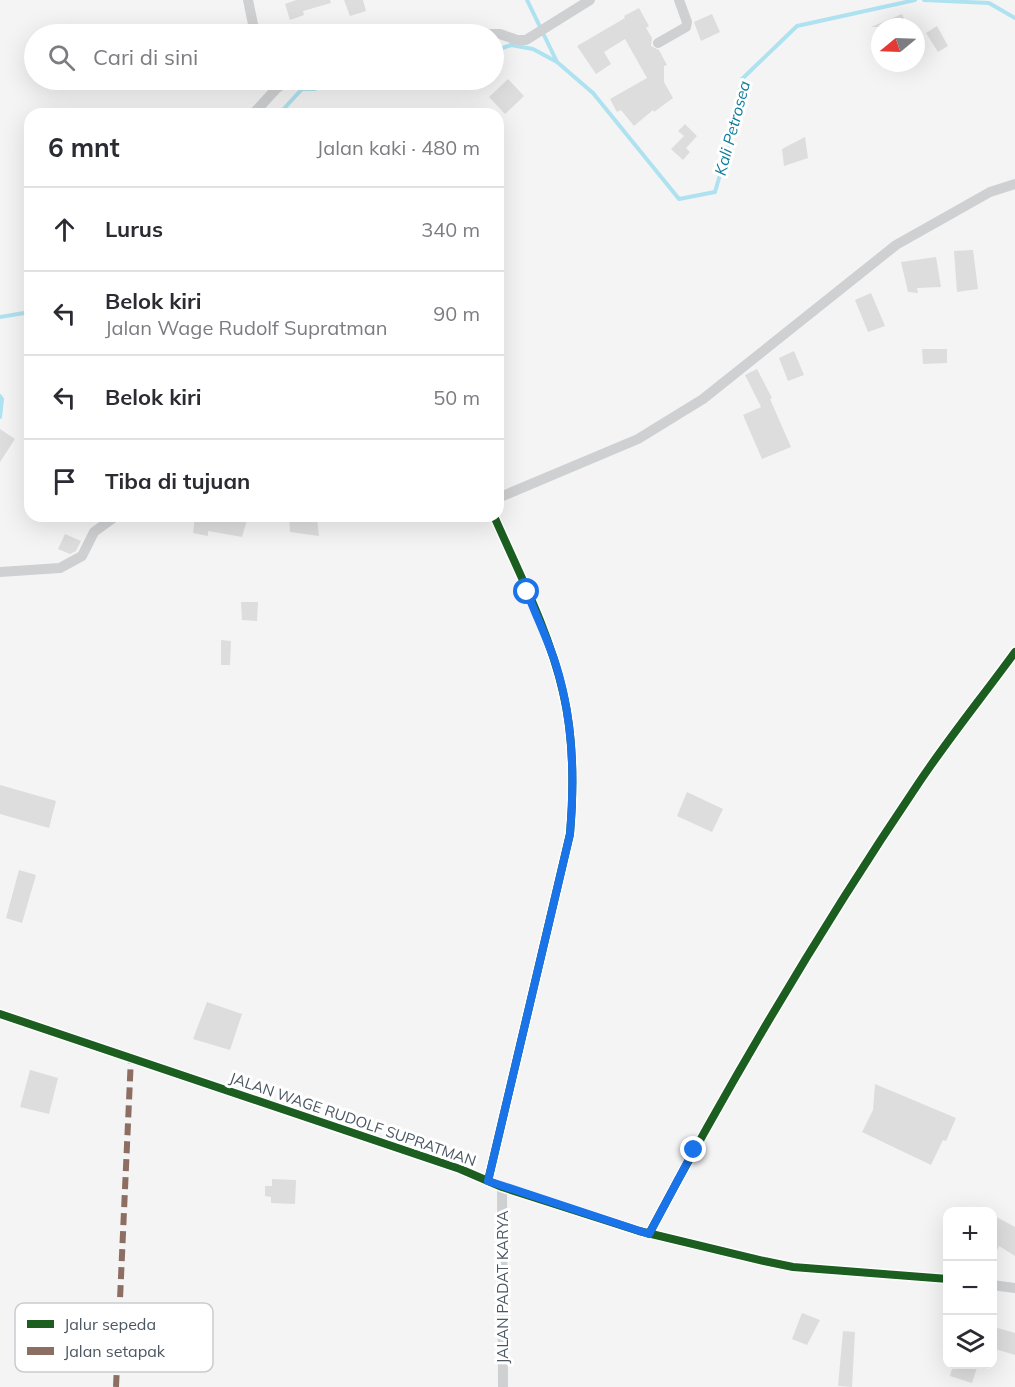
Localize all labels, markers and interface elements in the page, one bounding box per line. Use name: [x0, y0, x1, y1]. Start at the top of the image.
north arrow: [871, 18, 925, 72]
search box: [24, 24, 504, 90]
icon: search: [45, 41, 78, 74]
text: Cari di sini: [93, 43, 198, 71]
water label: Kali Petrosea: [710, 78, 754, 177]
text: 6 mnt: [48, 131, 120, 164]
text: Jalan kaki · 480 m: [317, 135, 480, 160]
icon: ahead: [48, 213, 81, 246]
text: Lurus: [105, 215, 163, 243]
text: 340 m: [421, 217, 480, 242]
text: Belok kiri: [105, 287, 201, 315]
icon: left: [48, 297, 81, 330]
text: 90 m: [433, 301, 480, 326]
text: Jalan Wage Rudolf Supratman: [105, 315, 388, 340]
icon: left: [48, 381, 81, 414]
text: Belok kiri: [105, 383, 201, 411]
text: 50 m: [433, 385, 480, 410]
icon: arrive: [48, 465, 81, 498]
text: Tiba di tujuan: [105, 467, 250, 495]
route start: [513, 578, 539, 604]
street label: JALAN WAGE RUDOLF SUPRATMAN: [227, 1068, 479, 1170]
route end: [680, 1136, 706, 1162]
map controls: [943, 1207, 997, 1369]
button: +: [943, 1207, 997, 1261]
street label: JALAN PADAT KARYA: [493, 1210, 512, 1364]
button: −: [943, 1261, 997, 1315]
legend: [15, 1303, 213, 1372]
text: Jalur sepeda: [64, 1314, 156, 1334]
button: layers: [943, 1315, 997, 1369]
text: Jalan setapak: [64, 1341, 166, 1361]

